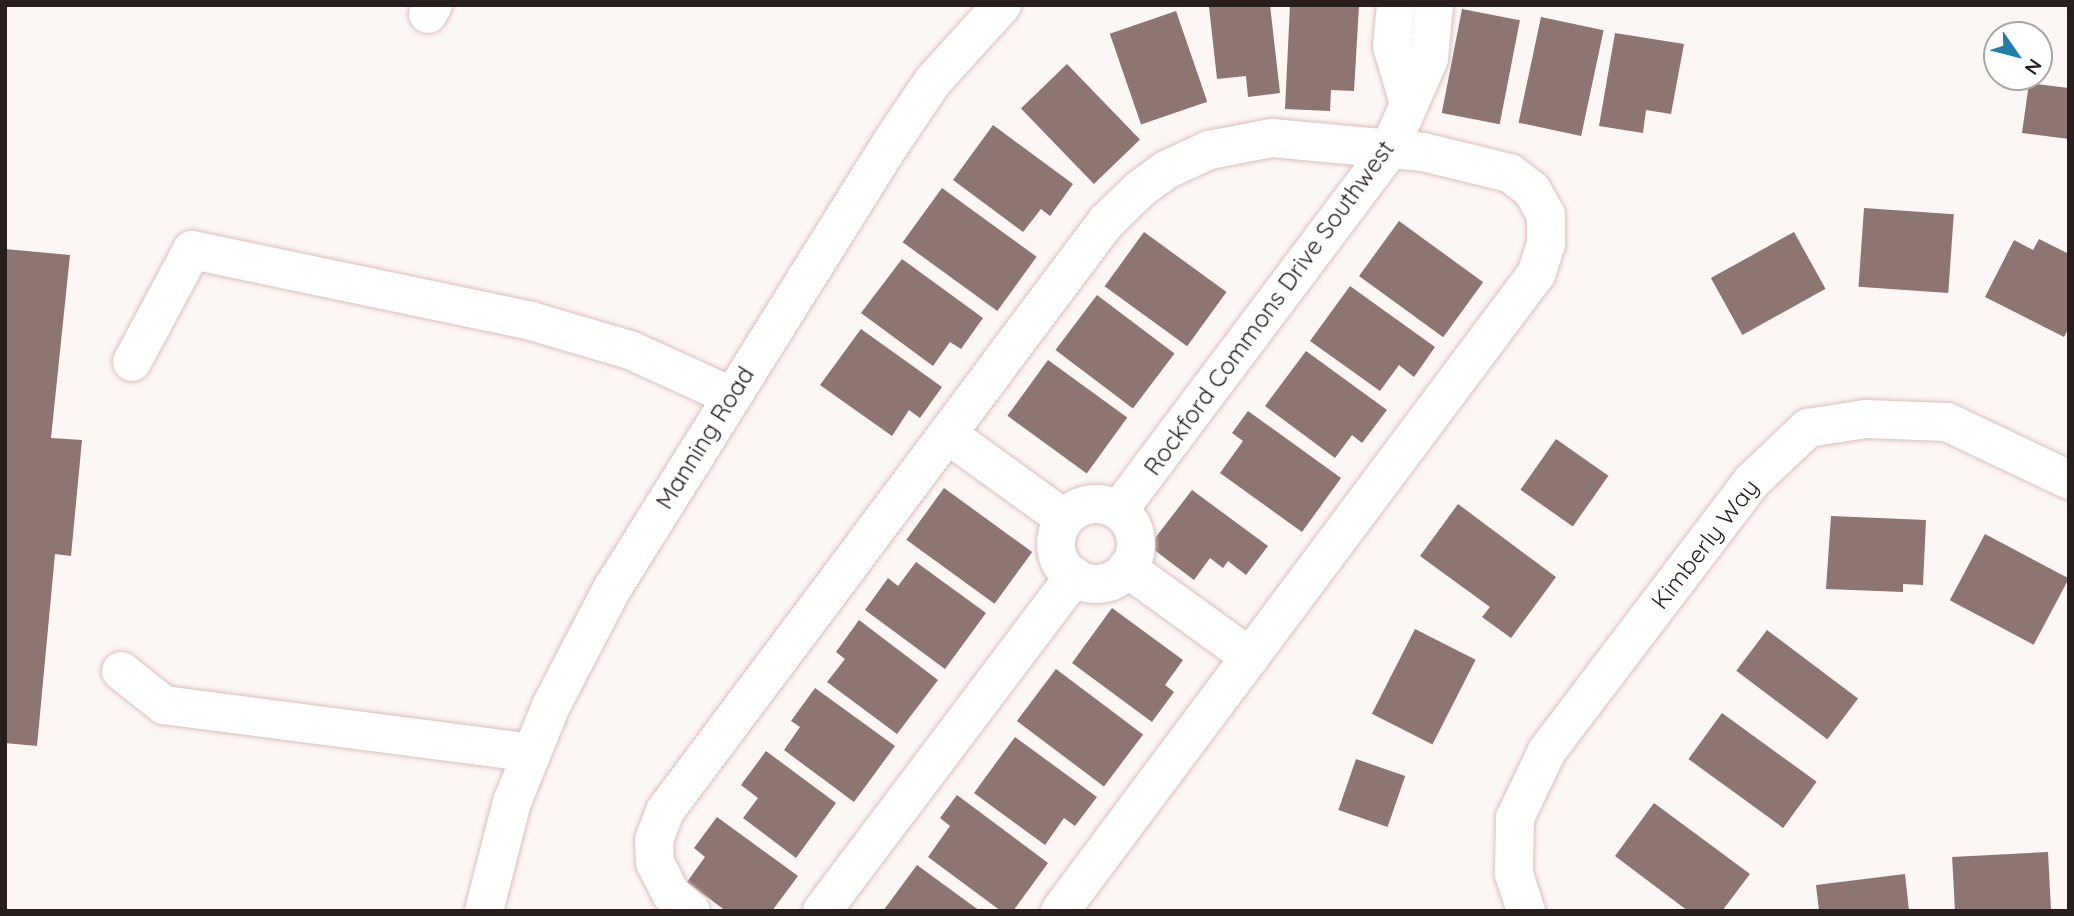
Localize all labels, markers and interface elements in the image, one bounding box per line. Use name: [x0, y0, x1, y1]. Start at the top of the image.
north arrow: [1983, 21, 2053, 91]
text: N: [2020, 54, 2047, 80]
street label: Rockford Commons Drive Southwest: [1138, 135, 1400, 481]
street label: Manning Road: [650, 362, 760, 514]
street label: Kimberly Way: [1645, 473, 1765, 615]

